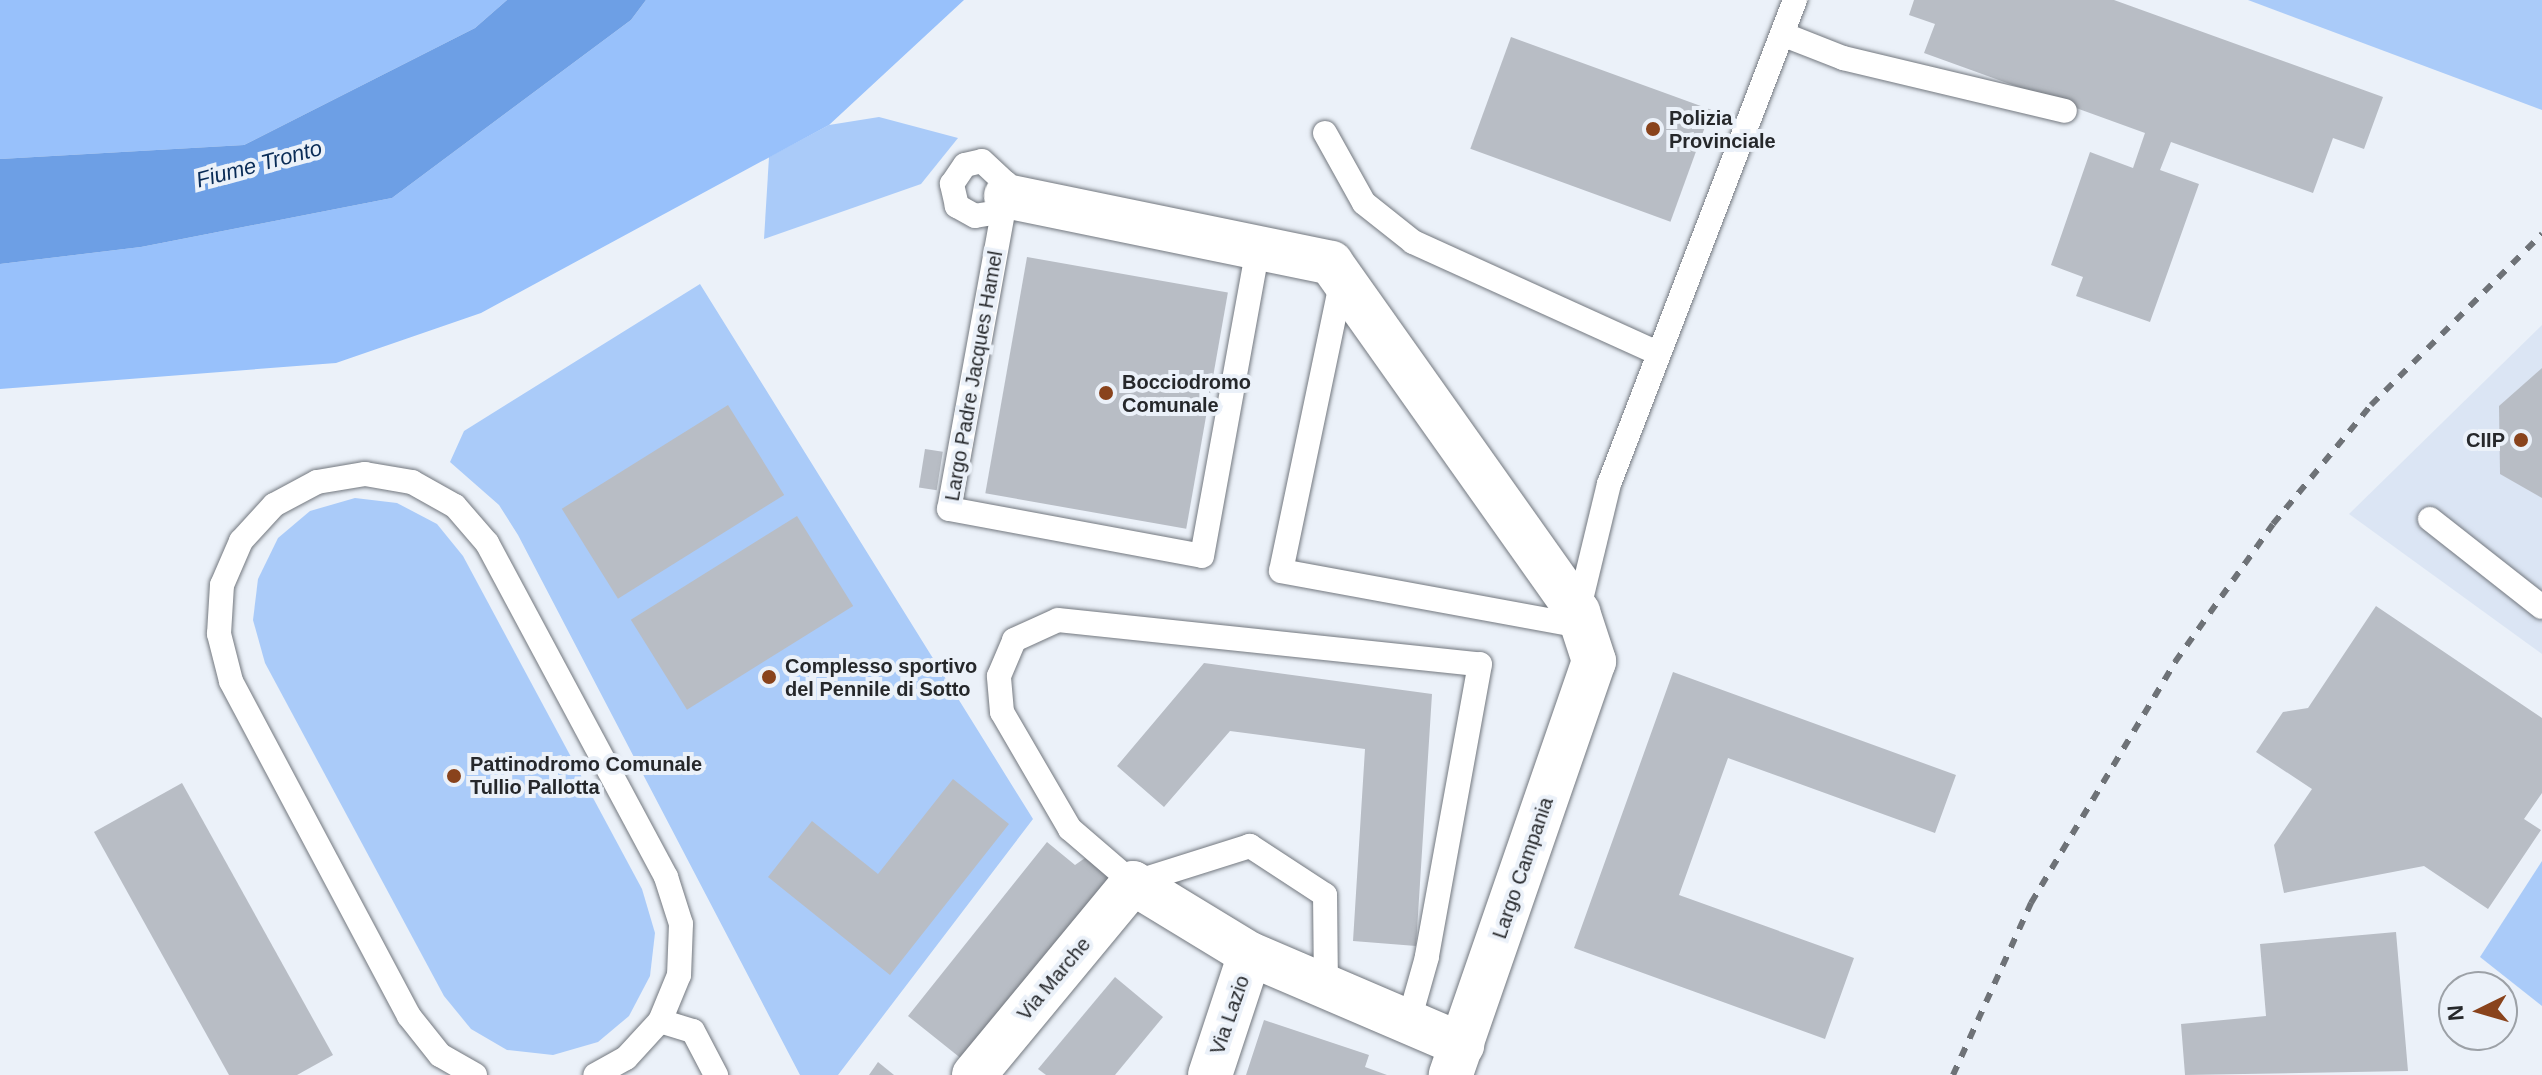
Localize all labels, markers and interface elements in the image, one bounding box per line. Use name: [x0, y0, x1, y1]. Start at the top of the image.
place label: Polizia Provinciale: [1669, 106, 1776, 153]
marker: Polizia Provinciale: [1644, 120, 1662, 138]
water label: Fiume Tronto: [193, 135, 325, 193]
street label: Largo Padre Jacques Hamel: [940, 249, 1008, 503]
place label: Bocciodromo Comunale: [1122, 370, 1251, 417]
marker: Bocciodromo Comunale: [1097, 384, 1115, 402]
place label: CIIP: [2466, 428, 2505, 452]
marker: CIIP: [2512, 431, 2530, 449]
place label: Complesso sportivo del Pennile di Sotto: [785, 654, 977, 701]
marker: Complesso sportivo del Pennile di Sotto: [760, 668, 778, 686]
place label: Pattinodromo Comunale Tullio Pallotta: [470, 752, 702, 799]
marker: Pattinodromo Comunale Tullio Pallotta: [445, 767, 463, 785]
street label: Largo Campania: [1488, 794, 1558, 942]
street label: Via Marche: [1012, 933, 1096, 1025]
north arrow: [2438, 971, 2518, 1051]
street label: Via Lazio: [1205, 972, 1255, 1058]
text: N: [2442, 1004, 2469, 1022]

